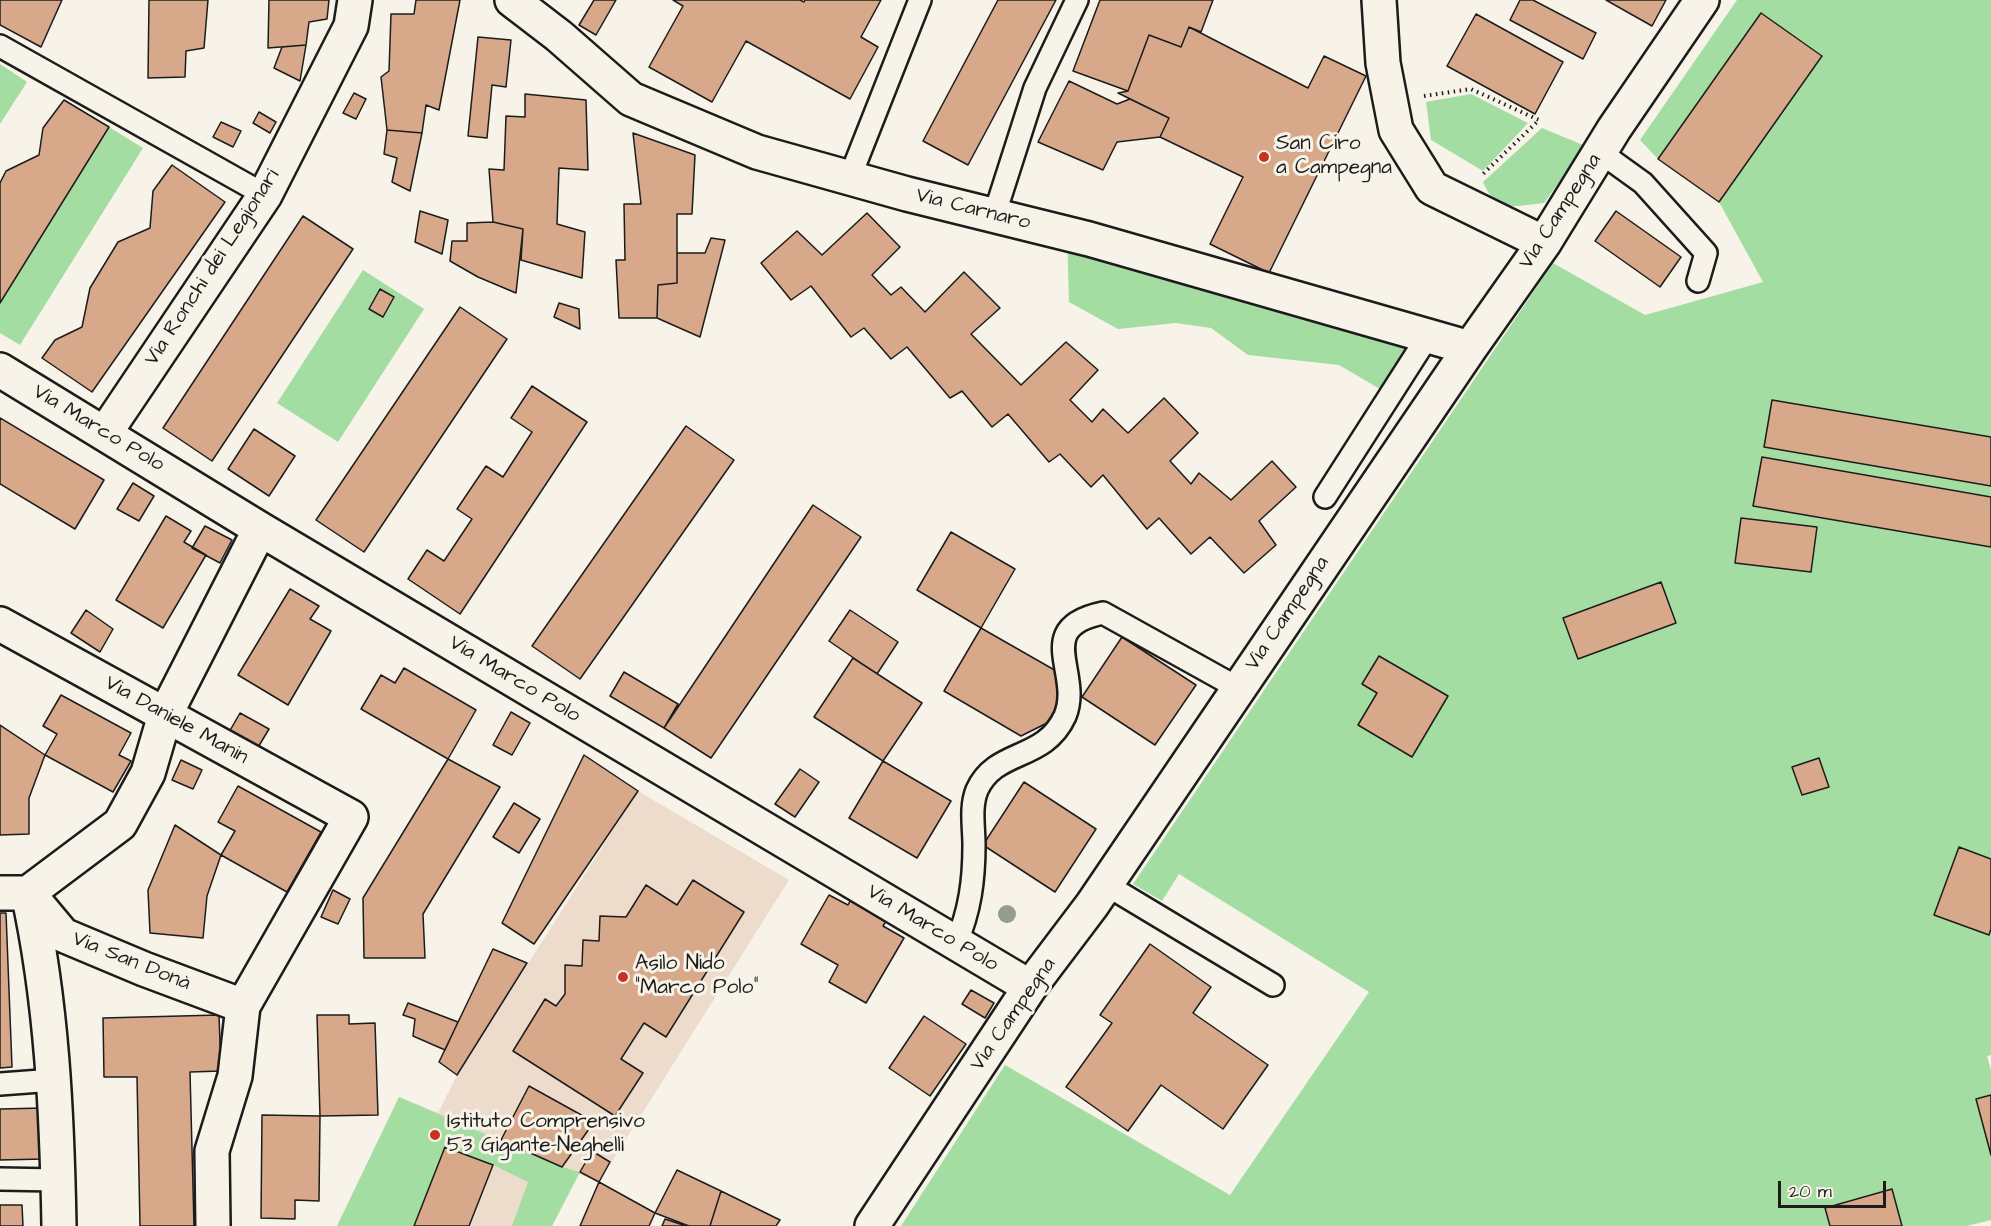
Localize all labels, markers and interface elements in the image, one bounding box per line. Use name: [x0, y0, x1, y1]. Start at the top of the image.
place label: San Ciro a Campegna: [1276, 132, 1392, 182]
marker: San Ciro a Campegna: [1257, 150, 1271, 164]
street label: Via Campegna: [1514, 150, 1608, 274]
street label: Via Ronchi dei Legionari: [140, 165, 286, 371]
street label: Via Carnaro: [913, 184, 1033, 236]
street label: Via Marco Polo: [28, 380, 168, 478]
street label: Via Campegna: [1241, 552, 1335, 676]
street label: Via Marco Polo: [444, 631, 584, 729]
street label: Via Daniele Manin: [100, 671, 252, 771]
street label: Via Marco Polo: [862, 880, 1002, 978]
street label: Via San Donà: [68, 927, 194, 997]
place label: Asilo Nido "Marco Polo": [635, 952, 758, 1002]
street label: Via Campegna: [966, 954, 1062, 1076]
marker: Asilo Nido "Marco Polo": [616, 970, 630, 984]
place label: Istituto Comprensivo 53 Gigante-Neghelli: [447, 1110, 645, 1160]
marker: Istituto Comprensivo 53 Gigante-Neghelli: [428, 1128, 442, 1142]
scale bar: [1781, 1169, 1889, 1207]
text: 20 m: [1789, 1179, 1832, 1204]

